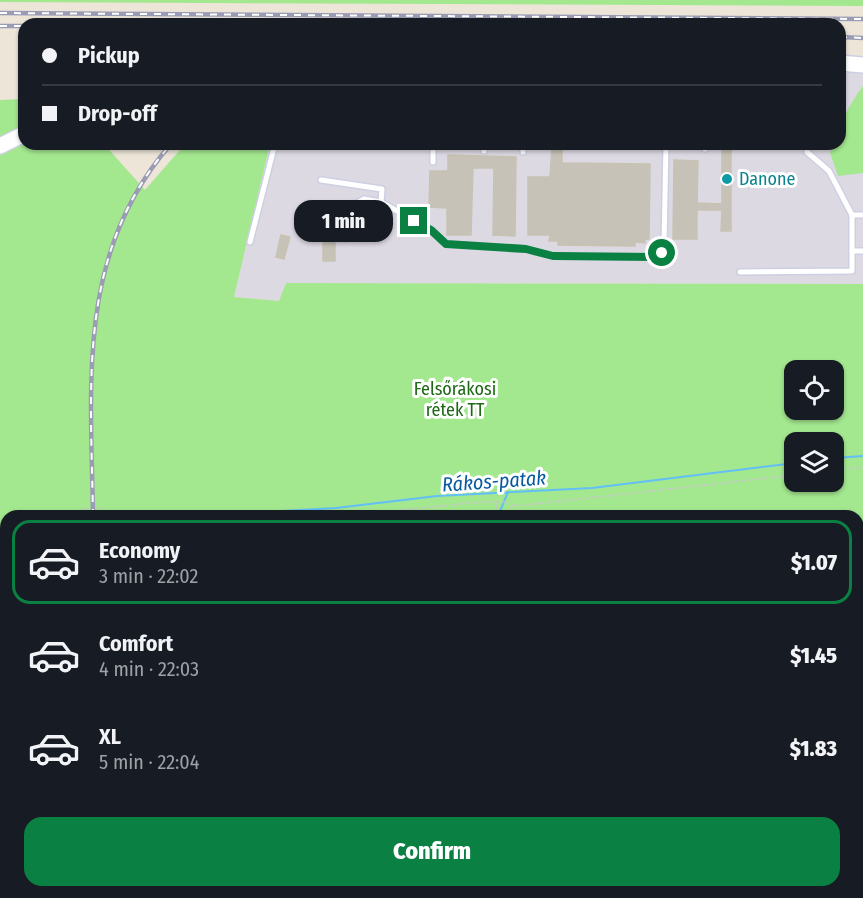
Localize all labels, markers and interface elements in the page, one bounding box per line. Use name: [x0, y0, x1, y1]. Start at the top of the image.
text: Pickup: [78, 42, 140, 69]
text: Drop-off: [78, 100, 157, 127]
place label: Danone: [739, 168, 796, 190]
marker: Danone: [720, 172, 734, 186]
callout: 1 min: [294, 200, 393, 242]
route end: [400, 207, 427, 234]
text: 1 min: [322, 209, 365, 233]
route start: [648, 239, 675, 266]
map controls: [784, 360, 844, 492]
button: locate: [784, 360, 844, 420]
park label: Felsőrákosi rétek TT: [414, 378, 496, 421]
button: layers: [784, 432, 844, 492]
water label: Rákos-patak: [441, 465, 547, 497]
icon: car: [27, 535, 81, 589]
text: Economy: [99, 537, 180, 564]
text: $1.07: [791, 549, 837, 576]
text: 3 min · 22:02: [99, 564, 198, 588]
icon: car: [27, 628, 81, 682]
text: Comfort: [99, 630, 173, 657]
text: $1.45: [790, 642, 837, 669]
text: 4 min · 22:03: [99, 657, 199, 681]
icon: car: [27, 721, 81, 775]
text: XL: [99, 723, 121, 750]
text: $1.83: [790, 735, 837, 762]
text: 5 min · 22:04: [99, 750, 199, 774]
button: Confirm: [24, 817, 840, 886]

